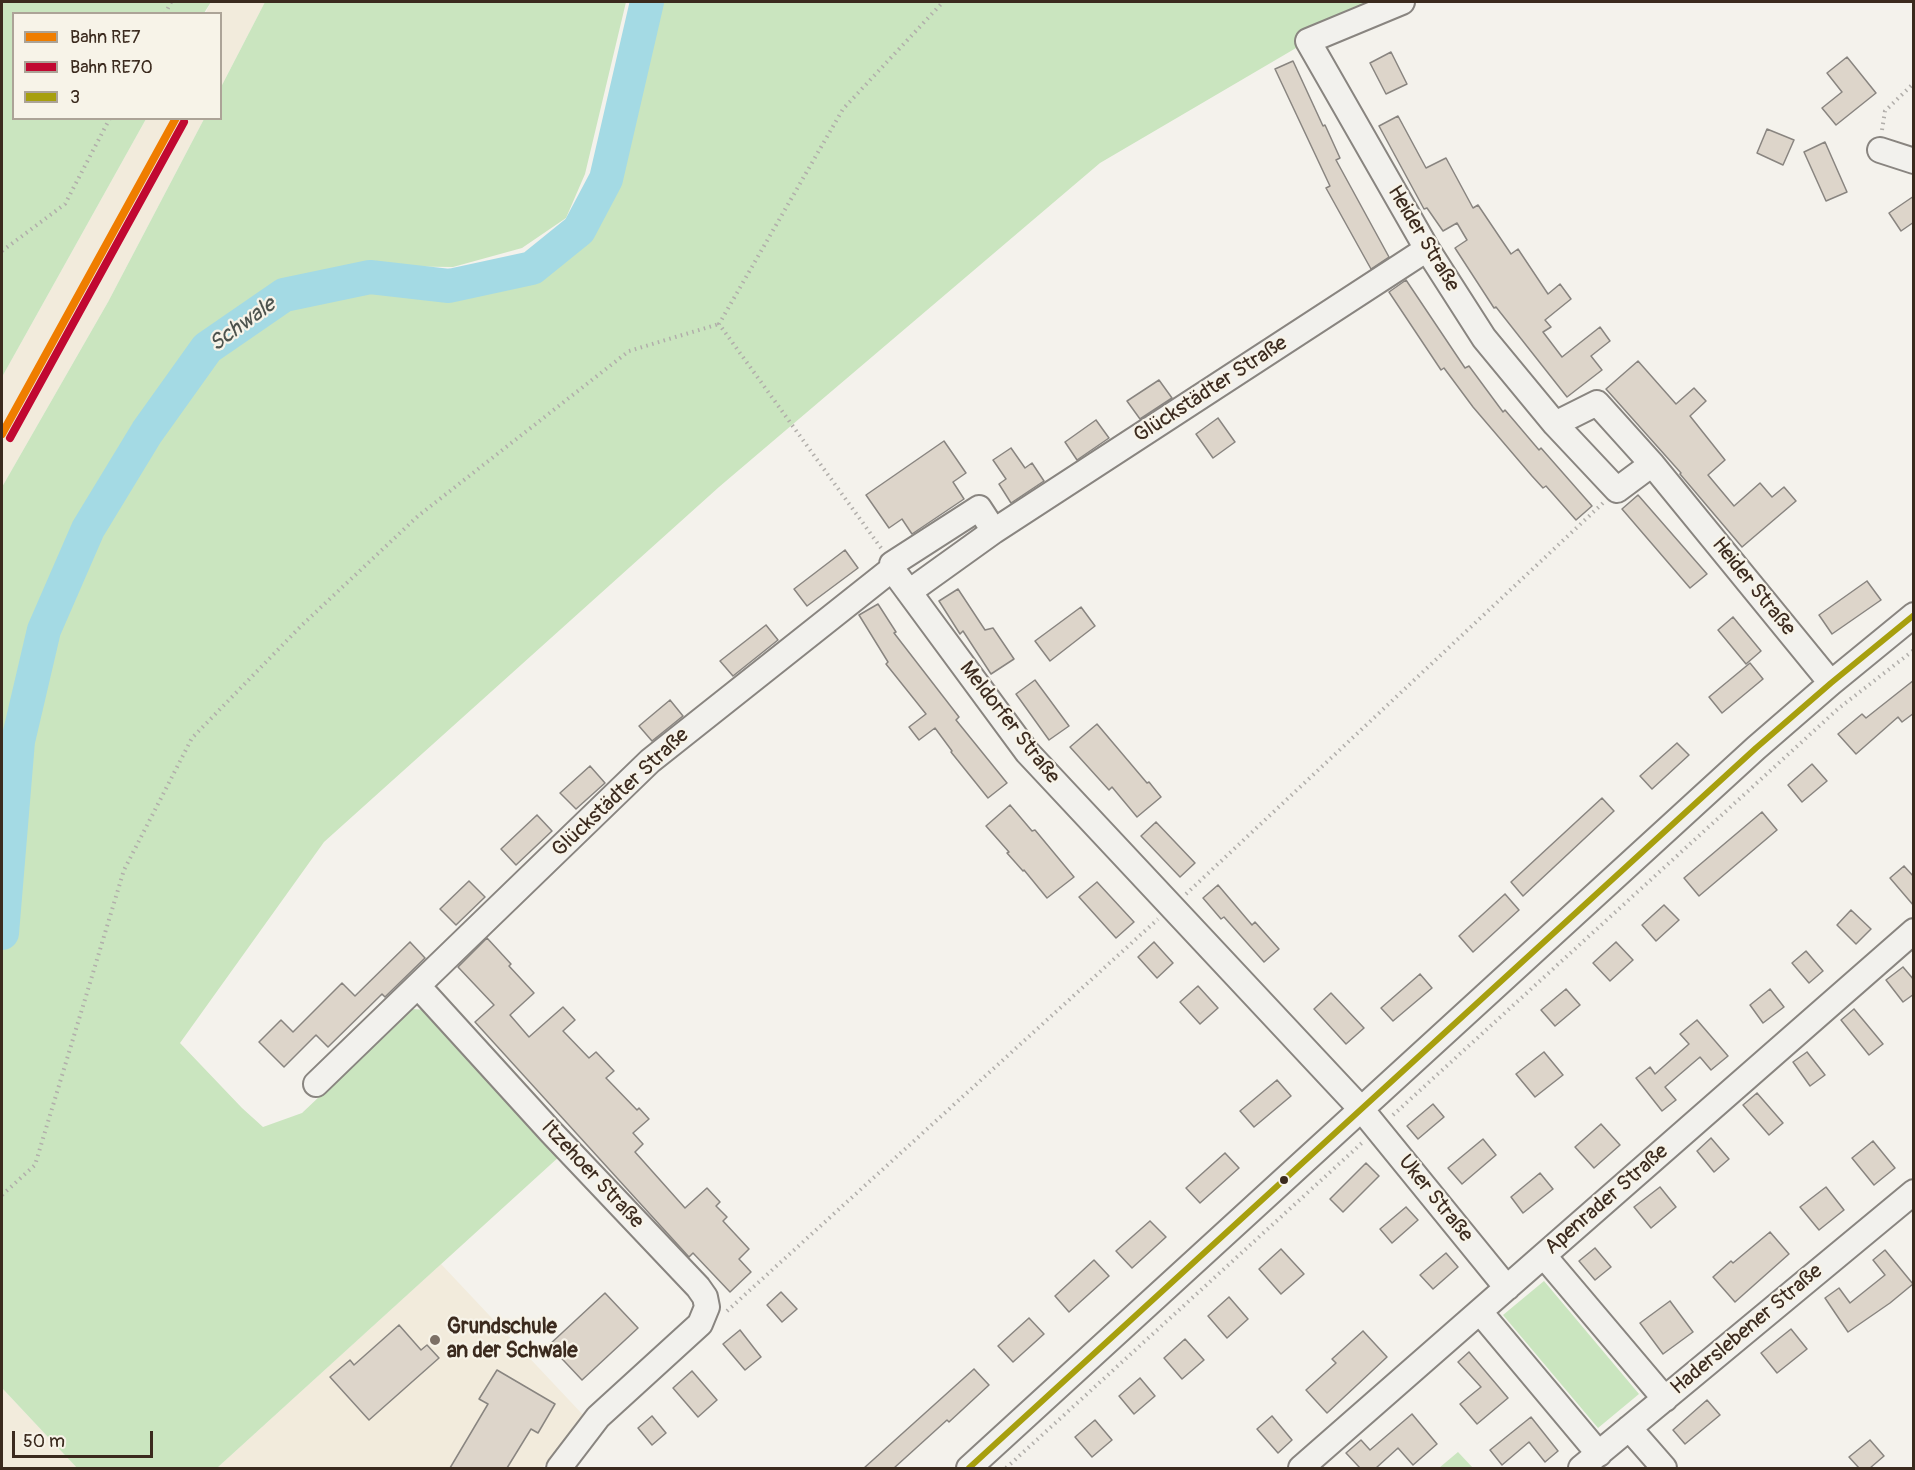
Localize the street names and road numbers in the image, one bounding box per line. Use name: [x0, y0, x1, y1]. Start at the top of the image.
street label: Heider Straße: [1381, 181, 1465, 297]
street label: Glückstädter Straße: [1130, 331, 1292, 449]
street label: Heider Straße: [1706, 533, 1800, 641]
street label: Meldorfer Straße: [953, 657, 1065, 789]
street label: Glückstädter Straße: [547, 723, 695, 863]
street label: Itzehoer Straße: [535, 1116, 649, 1234]
street label: Apenrader Straße: [1540, 1140, 1674, 1260]
street label: Uker Straße: [1392, 1150, 1478, 1248]
street label: Haderslebener Straße: [1666, 1259, 1828, 1401]

